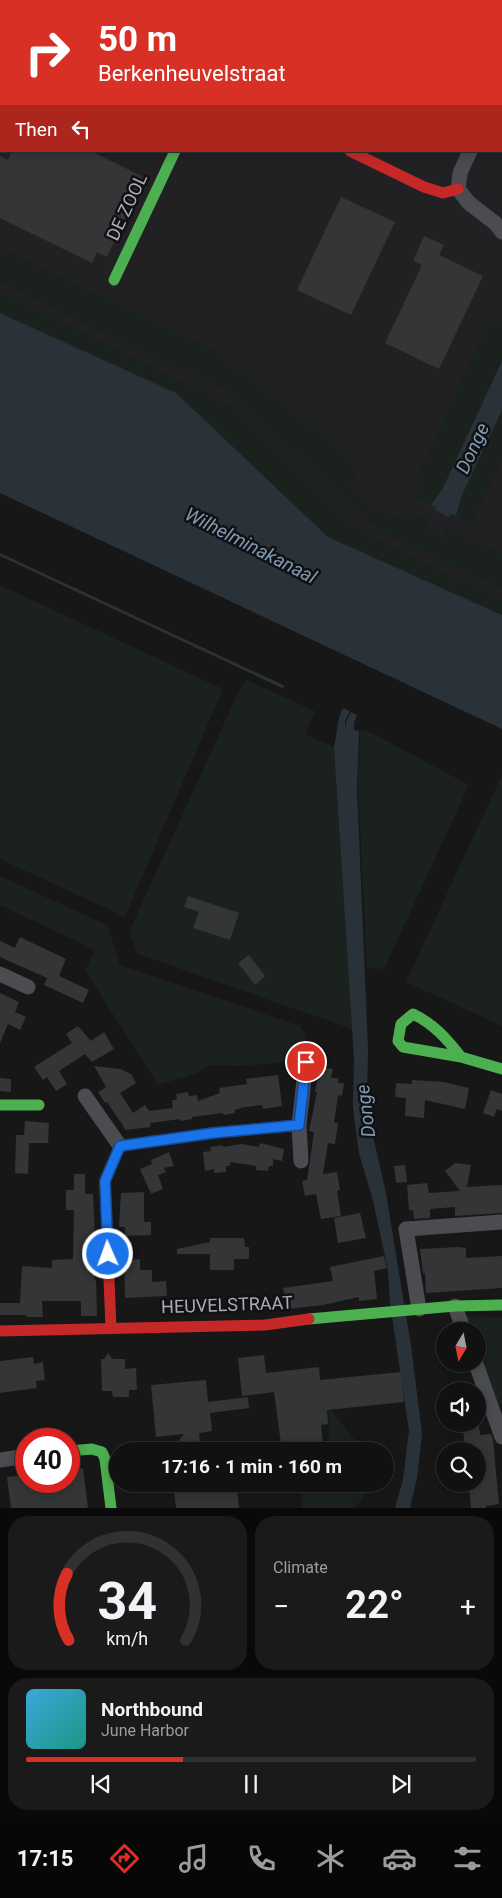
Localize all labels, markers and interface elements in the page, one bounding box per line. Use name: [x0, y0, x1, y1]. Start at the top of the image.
text: 50 m: [98, 19, 177, 60]
icon: right: [15, 20, 80, 85]
text: Berkenheuvelstraat: [98, 61, 286, 86]
icon: left: [67, 115, 95, 143]
text: Then: [15, 118, 57, 141]
street label: DE ZOOL: [102, 170, 151, 244]
water label: Donge: [451, 419, 494, 477]
water label: Wilhelminakanaal: [181, 502, 321, 589]
pin: [285, 1041, 327, 1083]
icon: arrive: [292, 1048, 320, 1076]
water label: Donge: [351, 1083, 380, 1139]
position arrow: [81, 1227, 133, 1279]
street label: HEUVELSTRAAT: [161, 1292, 293, 1317]
north arrow: [436, 1322, 486, 1372]
map controls: [436, 1322, 486, 1492]
button: sound: [436, 1382, 486, 1432]
speed limit sign: 40: [15, 1428, 80, 1493]
button: search: [436, 1442, 486, 1492]
text: 17:16 · 1 min · 160 m: [161, 1455, 342, 1478]
text: Climate: [273, 1558, 328, 1577]
text: 34: [98, 1571, 157, 1632]
text: 22°: [345, 1583, 404, 1627]
text: −: [273, 1590, 289, 1623]
text: +: [460, 1590, 476, 1623]
text: km/h: [107, 1628, 148, 1649]
text: Northbound: [101, 1698, 203, 1721]
text: June Harbor: [101, 1721, 189, 1740]
icon: previous: [87, 1770, 115, 1798]
icon: pause: [237, 1770, 265, 1798]
icon: next: [387, 1770, 415, 1798]
icon: directions: [107, 1841, 142, 1876]
icon: music: [176, 1841, 211, 1876]
icon: phone: [244, 1841, 279, 1876]
icon: climate: [313, 1841, 348, 1876]
icon: car: [382, 1841, 417, 1876]
icon: filters: [450, 1841, 485, 1876]
text: 17:15: [17, 1846, 73, 1871]

